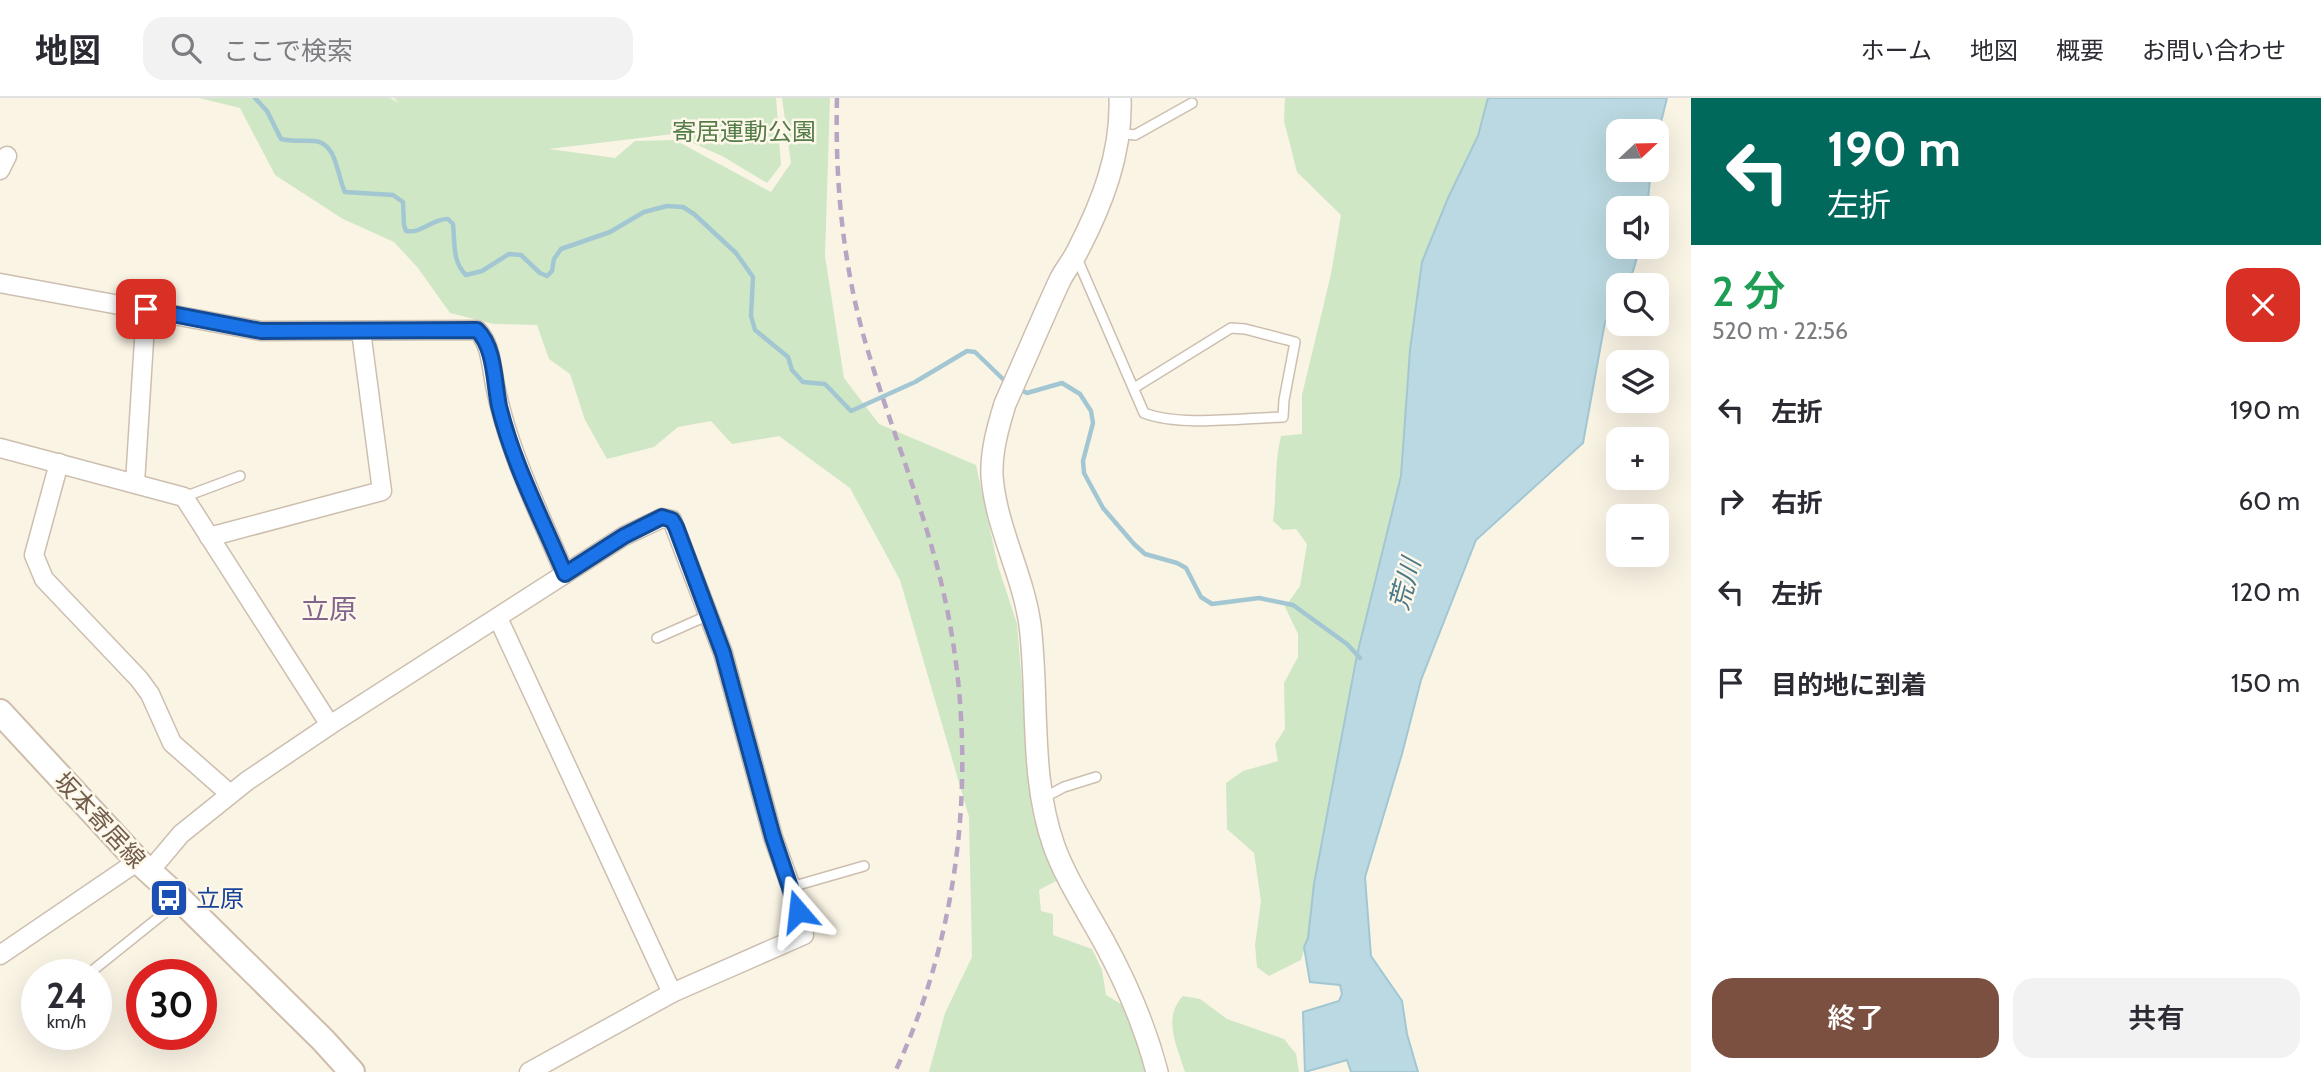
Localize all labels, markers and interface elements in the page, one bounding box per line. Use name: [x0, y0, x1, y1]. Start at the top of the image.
search box: [143, 17, 633, 80]
icon: search: [167, 29, 205, 67]
text: 地図: [35, 30, 101, 70]
text: ここで検索: [223, 35, 353, 67]
text: ホーム: [1861, 36, 1932, 65]
text: 地図: [1970, 36, 2018, 65]
text: 概要: [2056, 36, 2104, 65]
text: お問い合わせ: [2142, 36, 2286, 65]
park label: 寄居運動公園: [672, 117, 816, 146]
north arrow: [1606, 119, 1670, 182]
map controls: [1606, 119, 1669, 567]
text: 190 m: [1827, 119, 1961, 178]
icon: left: [1712, 126, 1803, 217]
text: 左折: [1827, 185, 1891, 224]
button: sound: [1606, 196, 1669, 259]
text: 2 分: [1712, 265, 1786, 317]
button: close: [2226, 268, 2300, 342]
button: search: [1606, 273, 1669, 336]
pin: [116, 279, 176, 339]
icon: arrive: [127, 290, 165, 328]
text: 520 m · 22:56: [1712, 317, 1848, 345]
button: layers: [1606, 350, 1669, 413]
icon: left: [1712, 391, 1750, 429]
text: 190 m: [2230, 394, 2300, 426]
text: 左折: [1771, 396, 1823, 428]
button: +: [1606, 427, 1669, 490]
icon: right: [1712, 482, 1750, 520]
text: 60 m: [2238, 485, 2300, 517]
text: 右折: [1771, 487, 1823, 519]
button: −: [1606, 504, 1669, 567]
water label: 荒川: [1383, 552, 1428, 613]
icon: left: [1712, 573, 1750, 611]
text: 120 m: [2231, 576, 2300, 608]
text: 左折: [1771, 578, 1823, 610]
district label: 立原: [301, 592, 357, 626]
icon: arrive: [1712, 664, 1750, 702]
text: 150 m: [2231, 667, 2300, 699]
text: 目的地に到着: [1771, 669, 1927, 701]
street label: 坂本寄居線: [48, 766, 152, 874]
position arrow: [761, 874, 835, 948]
bus stop icon: 立原: [148, 877, 190, 919]
place label: 立原: [196, 884, 244, 913]
speed limit sign: 30: [126, 959, 217, 1050]
text: 24: [46, 974, 87, 1017]
button: 終了: [1712, 978, 1999, 1058]
button: 共有: [2013, 978, 2300, 1058]
text: km/h: [47, 1011, 86, 1033]

